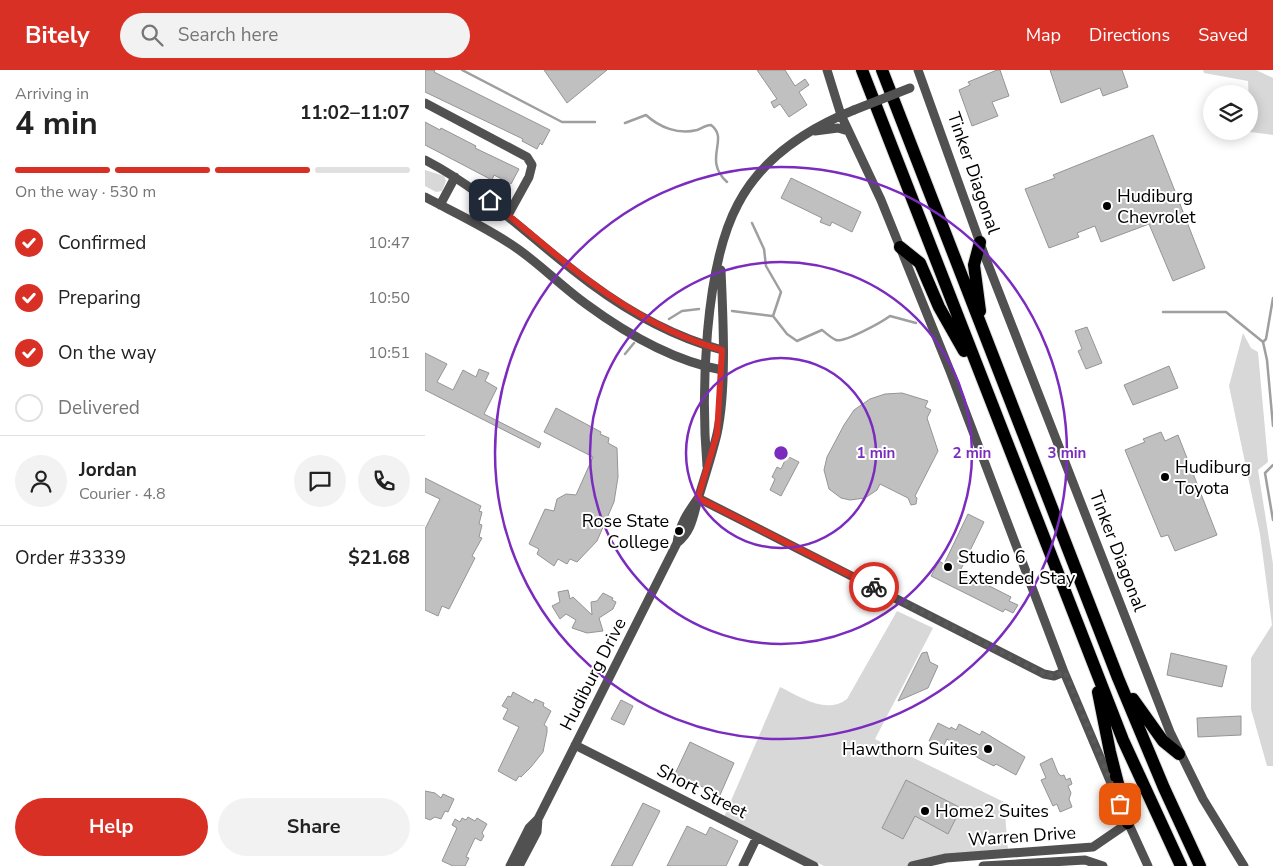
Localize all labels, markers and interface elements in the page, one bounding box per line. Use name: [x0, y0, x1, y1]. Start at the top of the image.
search box: [120, 13, 470, 58]
text: Bitely: [25, 19, 90, 51]
icon: search: [138, 21, 166, 49]
text: Search here: [178, 22, 278, 48]
text: Map: [1026, 23, 1061, 47]
text: Directions: [1089, 23, 1170, 47]
text: Saved: [1198, 23, 1248, 47]
text: Arriving in: [15, 83, 89, 105]
map controls: [1203, 85, 1258, 140]
button: layers: [1203, 85, 1258, 140]
text: 11:02–11:07: [300, 100, 410, 126]
text: 4 min: [15, 102, 98, 145]
street label: Tinker Diagonal: [942, 109, 1006, 238]
pin: [469, 179, 511, 221]
text: On the way · 530 m: [15, 181, 156, 203]
place label: Hudiburg Chevrolet: [1117, 184, 1196, 229]
icon: home: [476, 186, 504, 214]
marker: Hudiburg Chevrolet: [1101, 200, 1113, 212]
icon: check: [15, 229, 43, 257]
text: Confirmed: [58, 230, 146, 256]
text: 10:47: [368, 232, 410, 254]
icon: check: [15, 284, 43, 312]
text: Preparing: [58, 285, 141, 311]
text: 10:50: [368, 287, 410, 309]
icon: check: [15, 339, 43, 367]
text: On the way: [58, 340, 156, 366]
text: 10:51: [368, 342, 410, 364]
text: Delivered: [58, 395, 140, 421]
text: 1 min: [857, 443, 895, 463]
text: 2 min: [953, 443, 991, 463]
text: 3 min: [1048, 443, 1086, 463]
centre of rings: [772, 444, 790, 462]
button: person: [15, 455, 67, 507]
button: chat: [294, 455, 346, 507]
button: phone: [358, 455, 410, 507]
place label: Hudiburg Toyota: [1175, 455, 1251, 500]
text: Jordan: [79, 457, 137, 483]
marker: Hudiburg Toyota: [1159, 471, 1171, 483]
text: Courier · 4.8: [79, 483, 165, 505]
street label: Tinker Diagonal: [1084, 487, 1152, 615]
place label: Rose State College: [582, 509, 669, 554]
marker: Rose State College: [673, 525, 685, 537]
text: Order #3339: [15, 545, 126, 571]
text: $21.68: [348, 545, 410, 571]
place label: Studio 6 Extended Stay: [958, 545, 1076, 590]
marker: Studio 6 Extended Stay: [942, 561, 954, 573]
courier: [849, 562, 899, 612]
icon: bike: [860, 573, 888, 601]
street label: Hudiburg Drive: [554, 614, 632, 734]
place label: Hawthorn Suites: [842, 737, 978, 761]
marker: Hawthorn Suites: [982, 743, 994, 755]
street label: Short Street: [653, 758, 752, 824]
pin: [1099, 783, 1141, 825]
icon: bag: [1106, 790, 1134, 818]
button: Help: [15, 798, 208, 856]
button: Share: [218, 798, 410, 856]
place label: Home2 Suites: [935, 799, 1049, 823]
marker: Home2 Suites: [919, 805, 931, 817]
street label: Warren Drive: [967, 820, 1077, 852]

